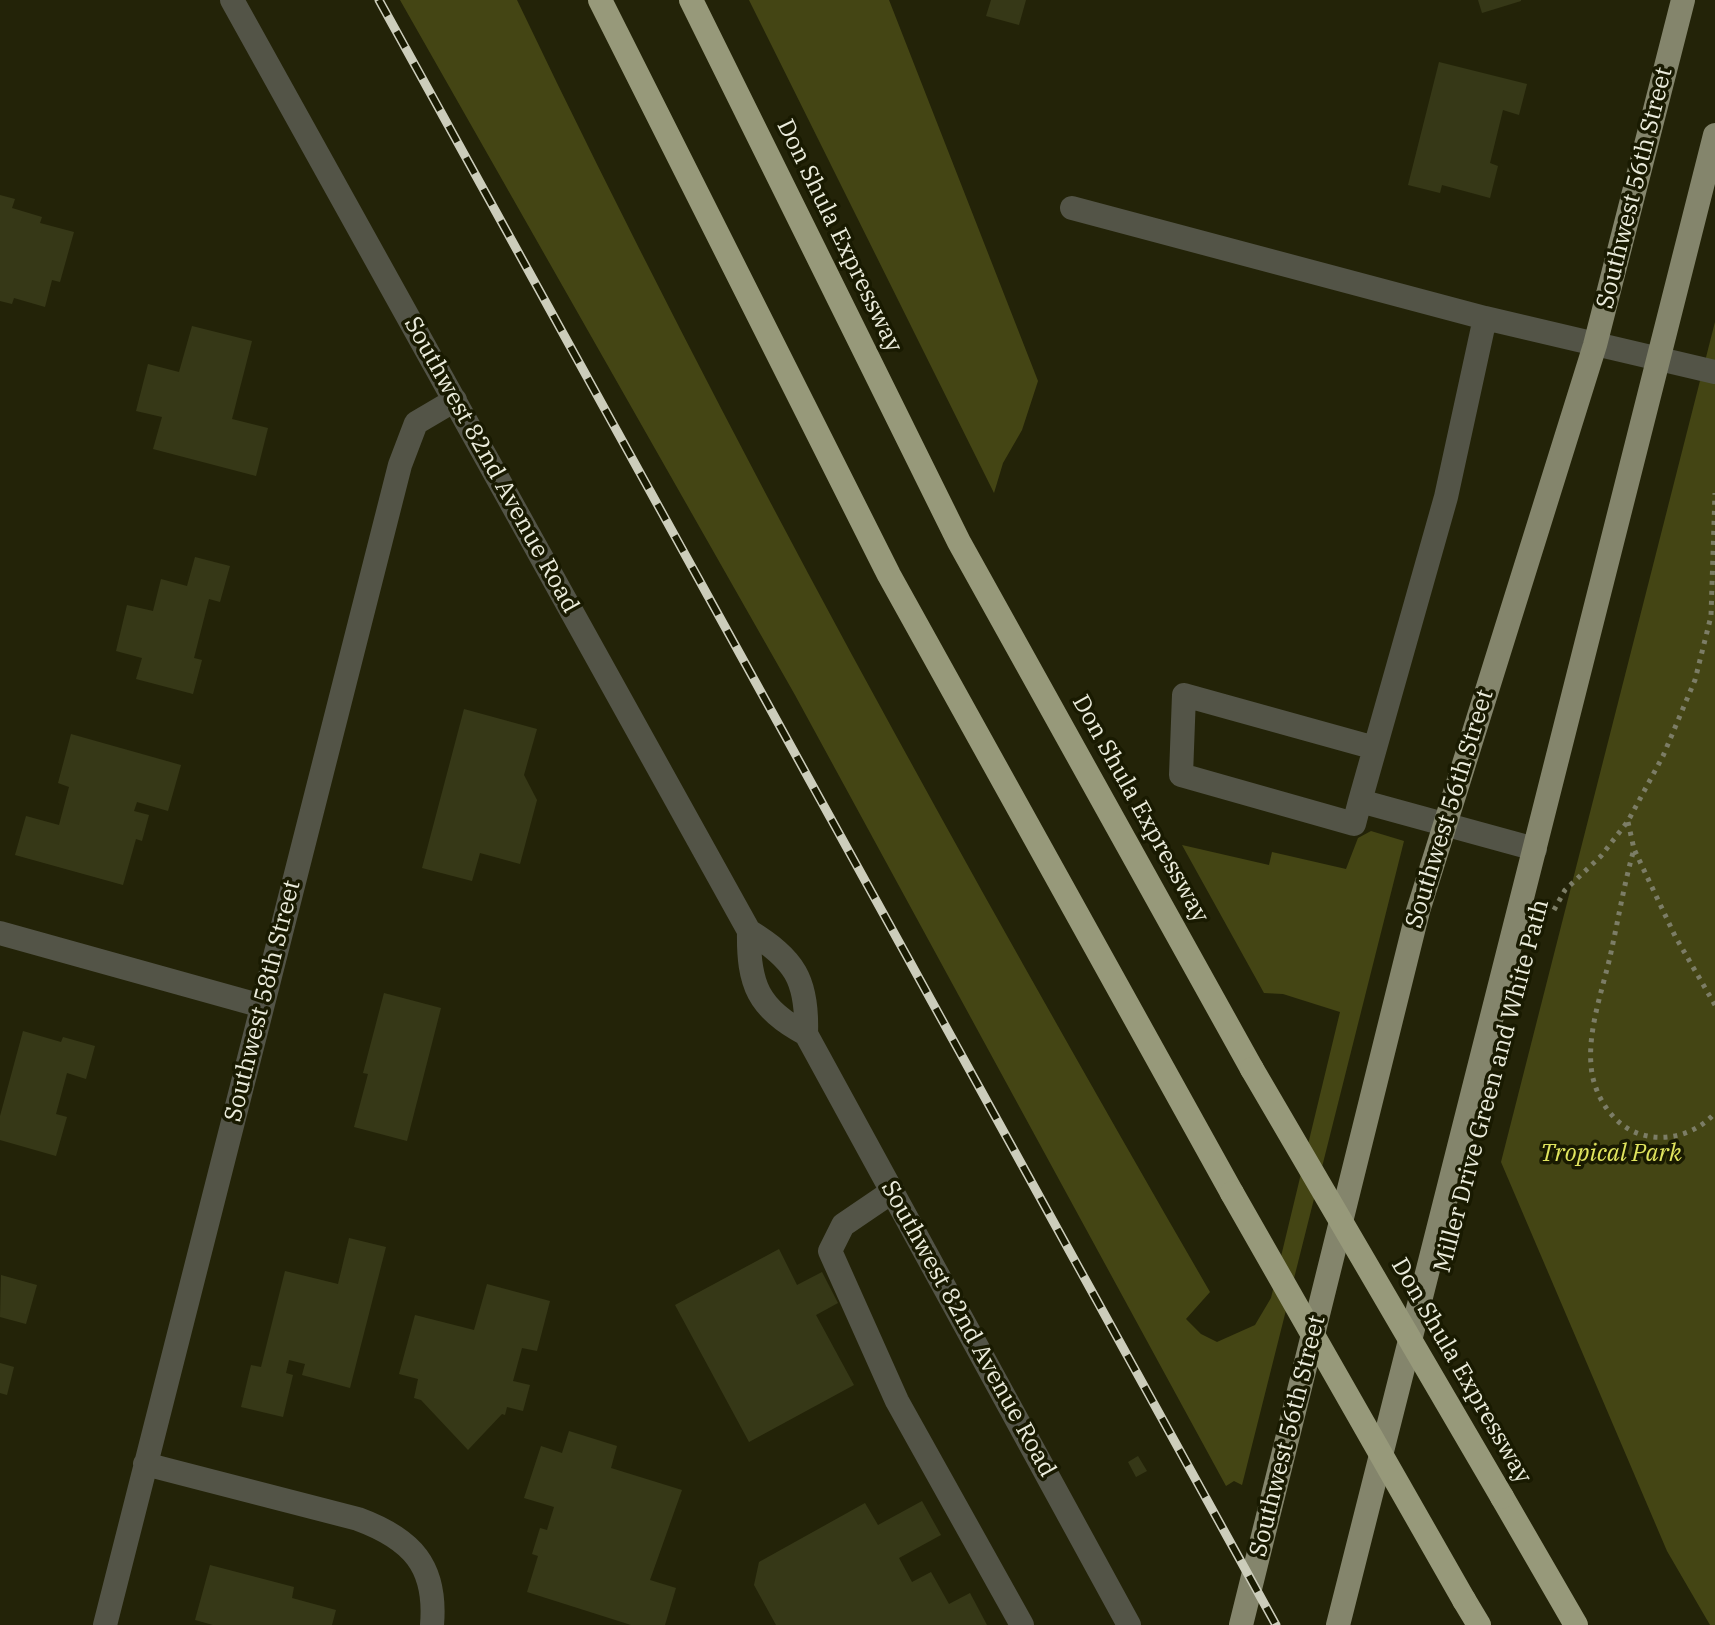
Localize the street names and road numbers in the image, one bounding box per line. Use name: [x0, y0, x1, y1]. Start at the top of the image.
street label: Southwest 56th Street: [1591, 64, 1679, 312]
street label: Don Shula Expressway: [770, 115, 908, 357]
street label: Southwest 82nd Avenue Road: [397, 312, 585, 618]
street label: Southwest 56th Street: [1400, 686, 1500, 932]
street label: Don Shula Expressway: [1065, 690, 1215, 928]
street label: Southwest 58th Street: [219, 877, 307, 1125]
street label: Miller Drive Green and White Path: [1428, 896, 1556, 1276]
street label: Southwest 82nd Avenue Road: [874, 1176, 1062, 1482]
street label: Don Shula Expressway: [1385, 1253, 1537, 1489]
street label: Southwest 56th Street: [1244, 1312, 1332, 1560]

